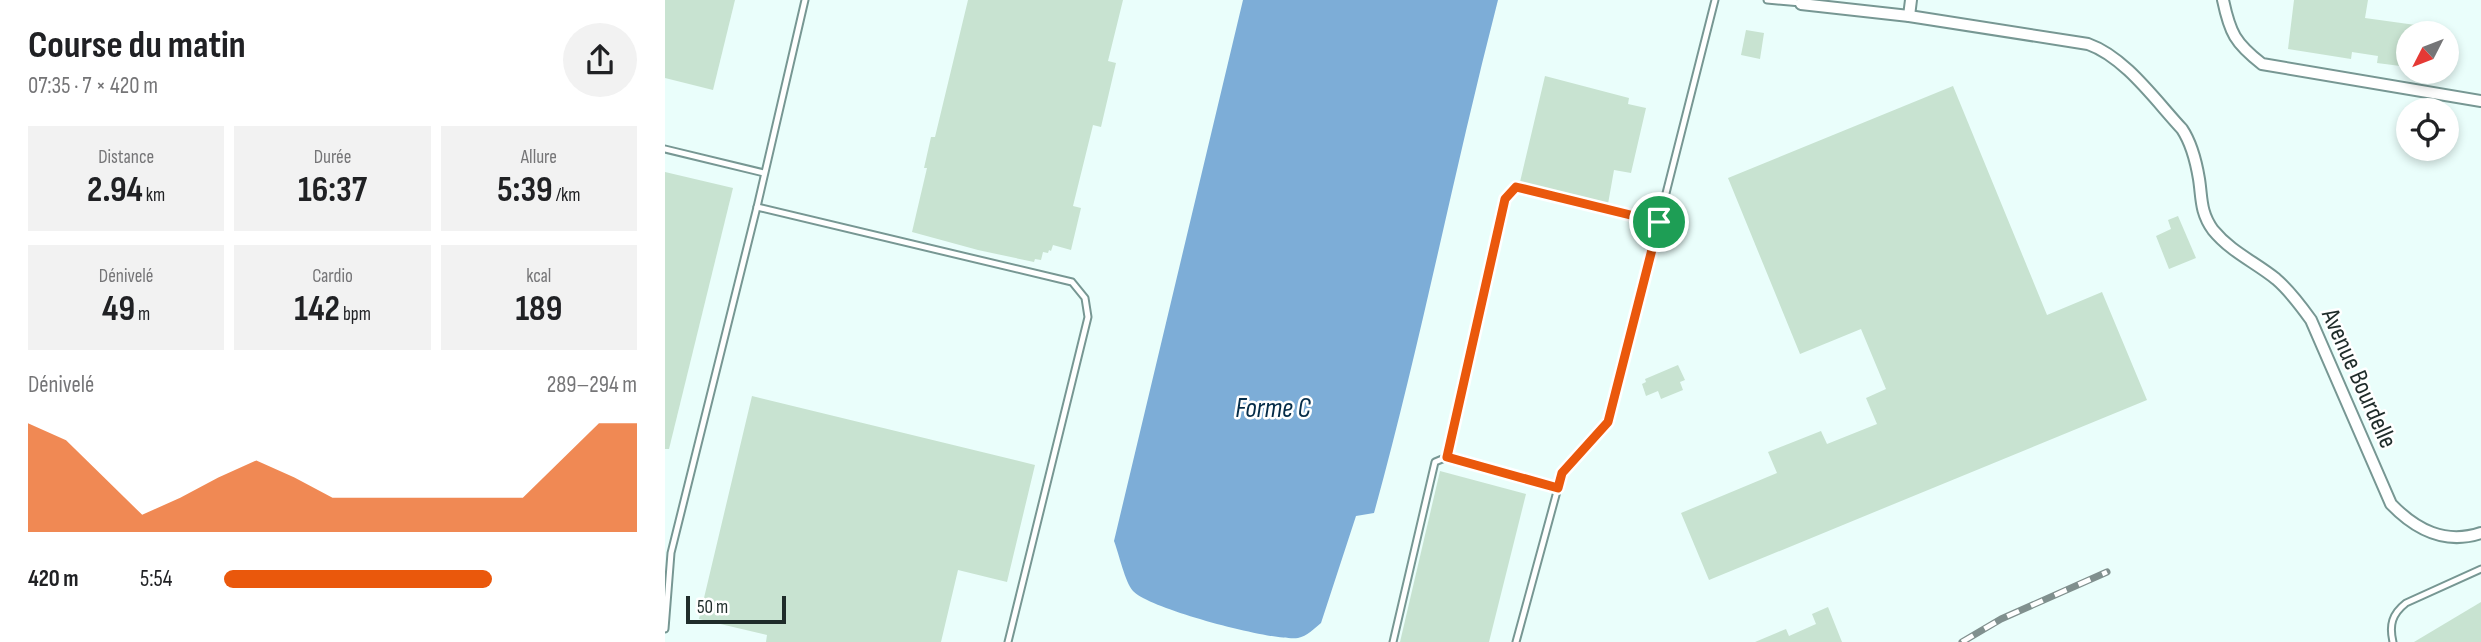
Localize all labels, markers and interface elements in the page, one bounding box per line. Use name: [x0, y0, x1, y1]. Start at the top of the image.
north arrow: [2396, 21, 2459, 84]
map controls: [2396, 21, 2459, 161]
text: Course du matin: [28, 23, 246, 68]
button: share: [563, 23, 637, 97]
text: 07:35 · 7 × 420 m: [28, 72, 158, 100]
button: locate: [2396, 98, 2459, 161]
text: Distance: [98, 146, 154, 169]
text: Durée: [314, 146, 351, 169]
text: Allure: [521, 146, 557, 169]
text: 2.94: [87, 169, 143, 212]
text: 16:37: [298, 169, 367, 212]
text: 5:39: [497, 169, 553, 212]
text: km: [143, 184, 165, 207]
text: /km: [553, 184, 580, 207]
pin: [1629, 192, 1689, 252]
icon: arrive: [1640, 203, 1678, 241]
text: Dénivelé: [99, 265, 154, 288]
text: Cardio: [312, 265, 353, 288]
text: kcal: [526, 265, 551, 288]
text: 49: [102, 288, 135, 331]
text: 142: [294, 288, 340, 331]
text: 189: [515, 288, 562, 331]
text: m: [135, 303, 150, 326]
text: bpm: [340, 303, 371, 326]
street label: Avenue Bourdelle: [2314, 303, 2403, 453]
text: Dénivelé: [28, 371, 94, 399]
text: 289–294 m: [547, 371, 637, 399]
water label: Forme C: [1235, 392, 1311, 425]
text: 420 m: [28, 565, 79, 593]
text: 5:54: [140, 565, 172, 593]
scale bar: [686, 593, 786, 625]
text: 50 m: [697, 596, 728, 619]

